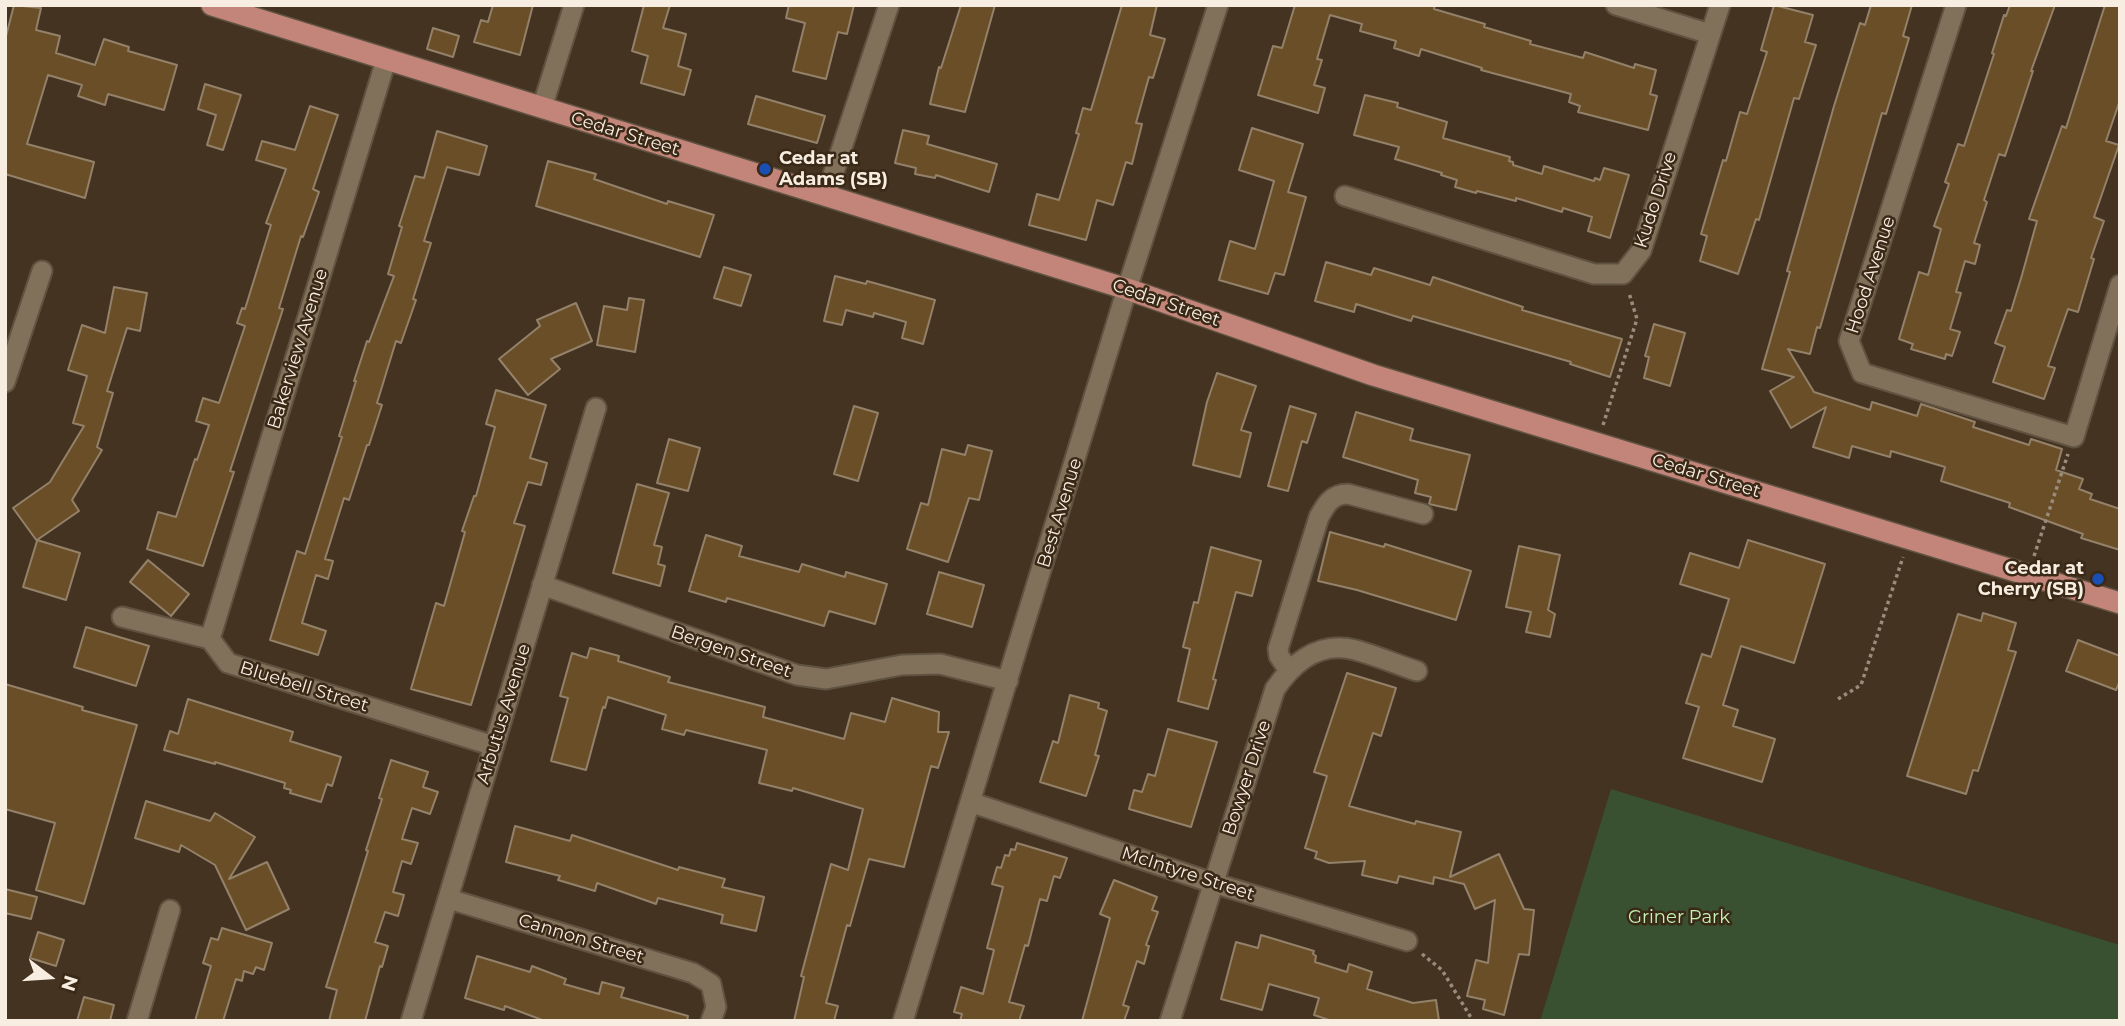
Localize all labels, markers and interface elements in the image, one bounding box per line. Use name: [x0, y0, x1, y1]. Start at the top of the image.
street label: Cedar Street: [568, 107, 682, 161]
place label: Cedar at Adams (SB): [779, 148, 888, 190]
street label: Kudo Drive: [1630, 149, 1682, 251]
marker: Cedar at Adams (SB): [757, 161, 773, 177]
street label: Hood Avenue: [1842, 214, 1900, 336]
street label: Bakerview Avenue: [263, 266, 333, 432]
street label: Cedar Street: [1109, 274, 1223, 332]
street label: Cedar Street: [1649, 449, 1763, 503]
street label: Best Avenue: [1033, 456, 1087, 570]
place label: Cedar at Cherry (SB): [1978, 558, 2084, 600]
marker: Cedar at Cherry (SB): [2090, 571, 2106, 587]
street label: Bergen Street: [668, 621, 794, 683]
street label: Arbutus Avenue: [472, 641, 536, 787]
street label: Bluebell Street: [237, 657, 371, 717]
street label: Bowyer Drive: [1218, 718, 1276, 838]
street label: McIntyre Street: [1119, 842, 1257, 906]
park label: Griner Park: [1628, 907, 1730, 929]
street label: Cannon Street: [516, 910, 646, 968]
north arrow: [14, 942, 84, 1012]
text: N: [56, 973, 83, 994]

